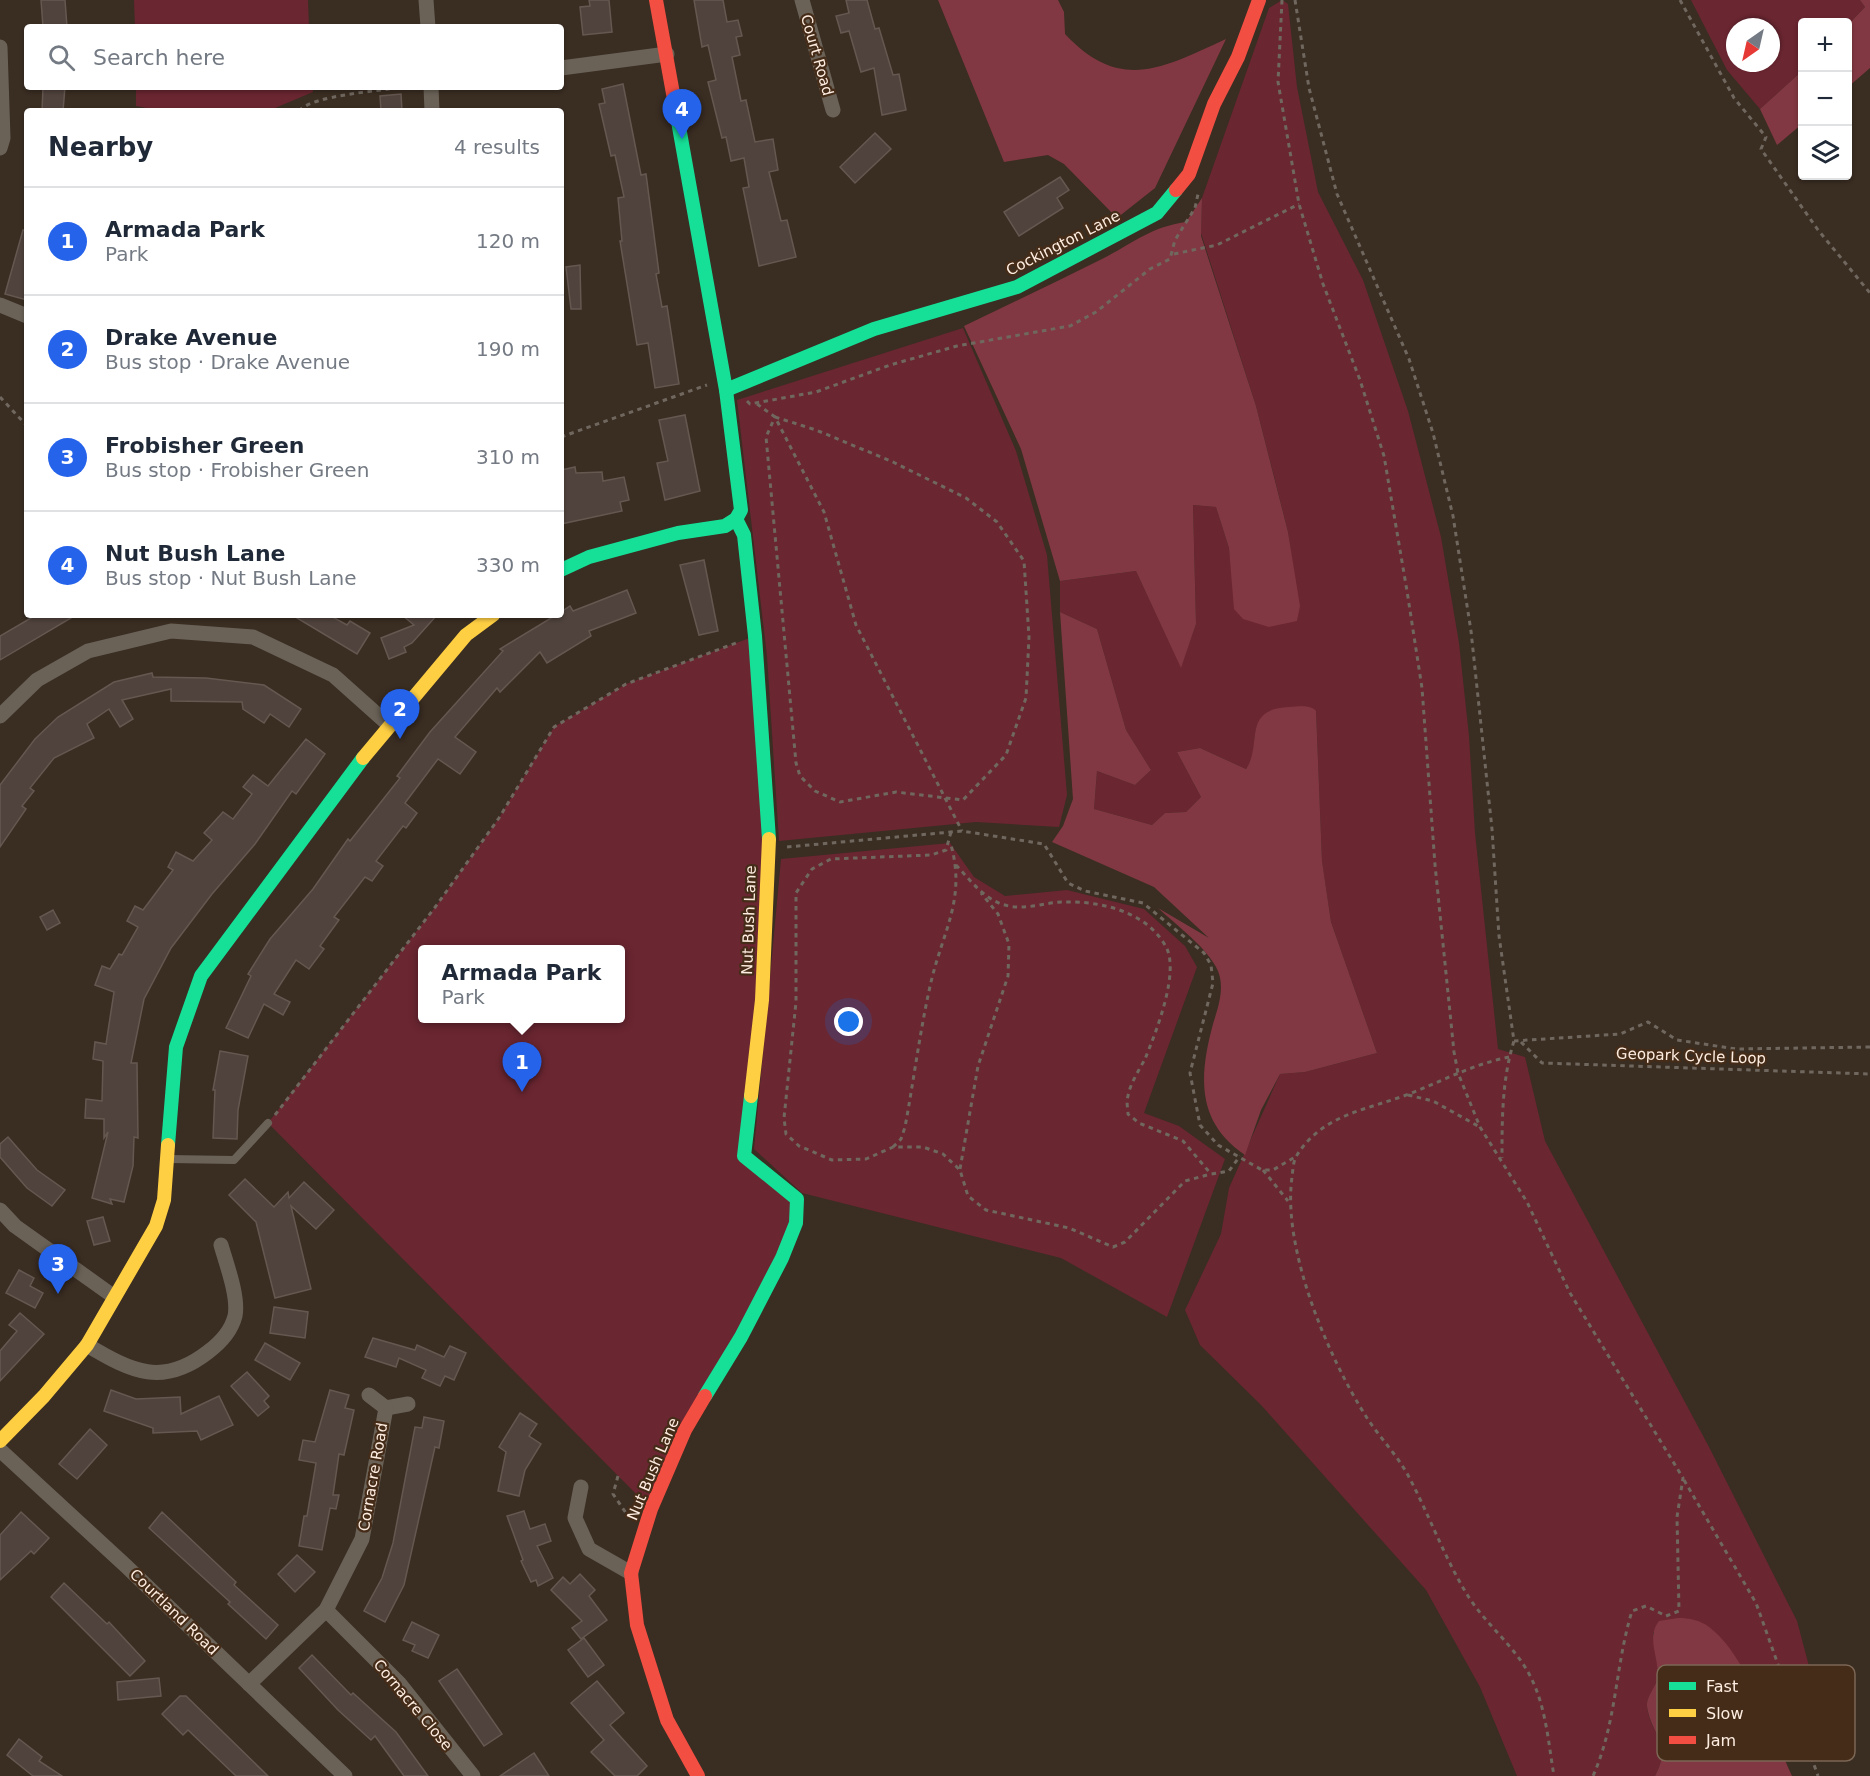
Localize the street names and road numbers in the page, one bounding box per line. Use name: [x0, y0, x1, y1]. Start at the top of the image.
street label: Court Road: [797, 12, 837, 98]
street label: Cockington Lane: [1003, 207, 1123, 279]
street label: Nut Bush Lane: [738, 865, 760, 975]
street label: Geopark Cycle Loop: [1616, 1044, 1766, 1068]
street label: Nut Bush Lane: [623, 1415, 683, 1523]
street label: Cornacre Road: [355, 1421, 391, 1533]
street label: Courtland Road: [126, 1565, 222, 1659]
street label: Cornacre Close: [370, 1656, 456, 1754]

